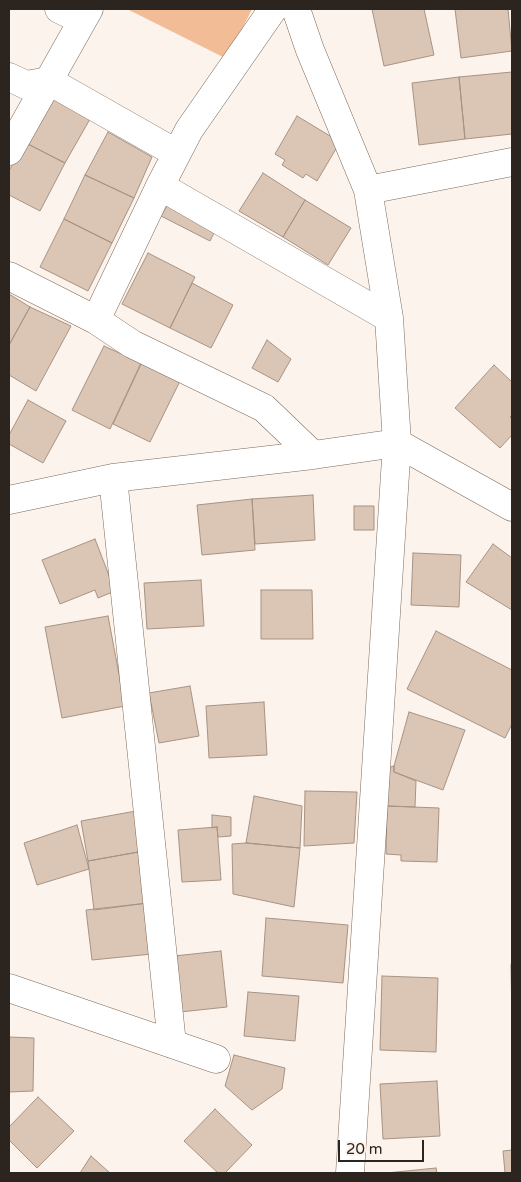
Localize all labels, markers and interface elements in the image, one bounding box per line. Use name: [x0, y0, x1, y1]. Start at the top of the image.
scale bar: [341, 1130, 427, 1162]
text: 20 m: [346, 1140, 383, 1158]

